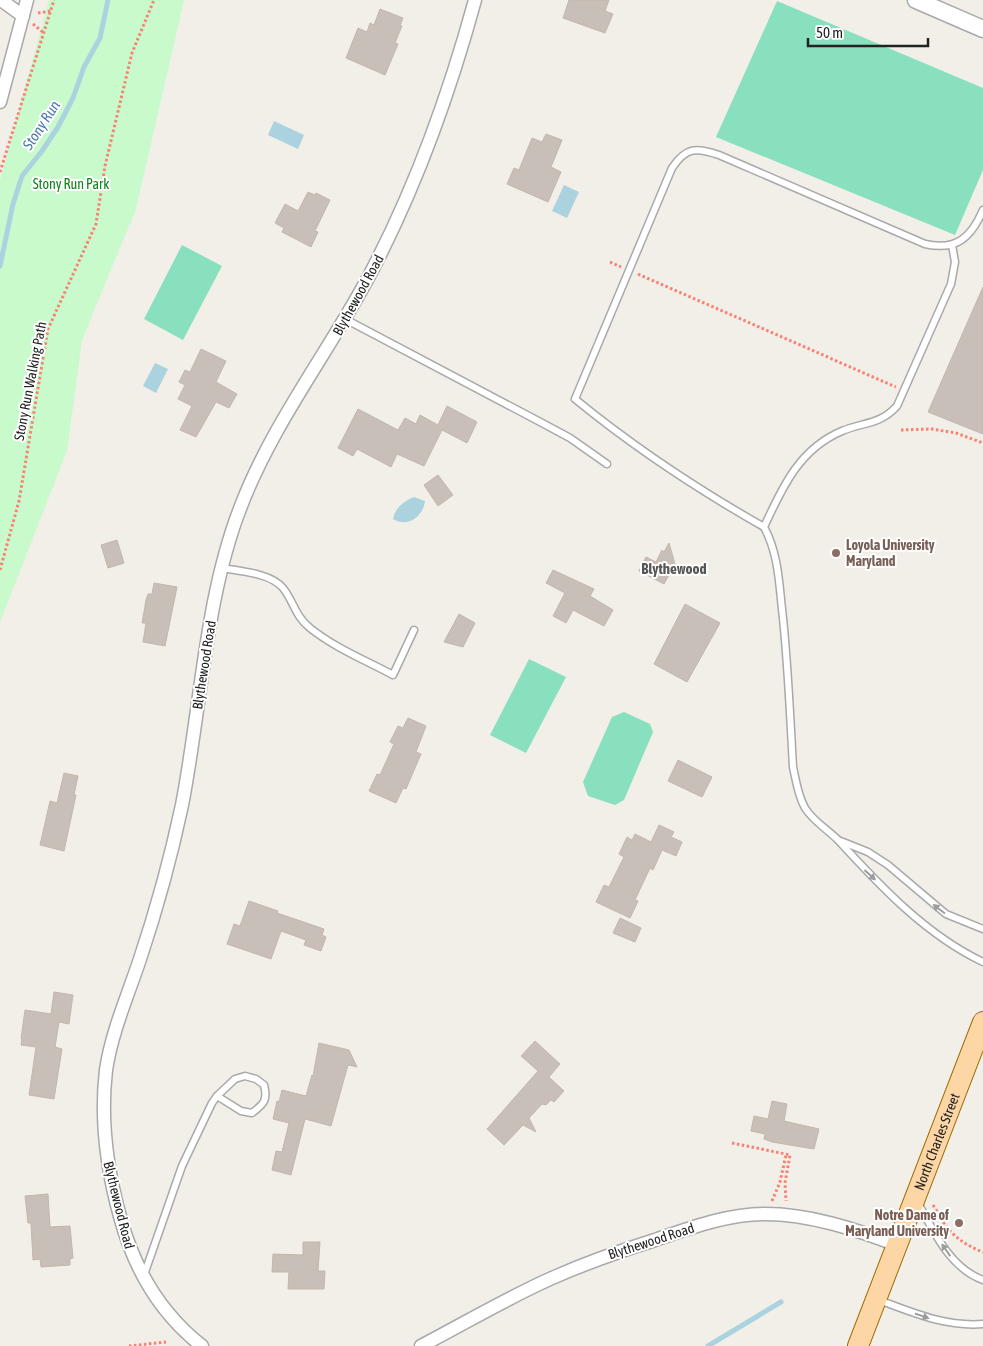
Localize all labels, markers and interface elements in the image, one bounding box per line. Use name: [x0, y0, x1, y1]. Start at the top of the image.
scale bar: [808, 15, 928, 47]
text: 50 m: [816, 24, 843, 41]
water label: Stony Run: [18, 97, 63, 154]
park label: Stony Run Park: [33, 176, 109, 192]
street label: Blythewood Road: [329, 252, 387, 338]
street label: Stony Run Walking Path: [11, 320, 49, 442]
place label: Loyola University Maryland: [846, 537, 935, 569]
marker: Loyola University Maryland: [830, 547, 842, 559]
district label: Blythewood: [641, 560, 707, 577]
street label: Blythewood Road: [189, 619, 219, 711]
one-way arrow: [863, 869, 875, 881]
one-way arrow: [933, 903, 946, 914]
street label: North Charles Street: [911, 1091, 963, 1193]
street label: Blythewood Road: [100, 1160, 138, 1250]
place label: Notre Dame of Maryland University: [845, 1207, 949, 1239]
marker: Notre Dame of Maryland University: [953, 1217, 965, 1229]
street label: Blythewood Road: [606, 1220, 696, 1262]
one-way arrow: [941, 1243, 951, 1257]
one-way arrow: [914, 1313, 929, 1320]

